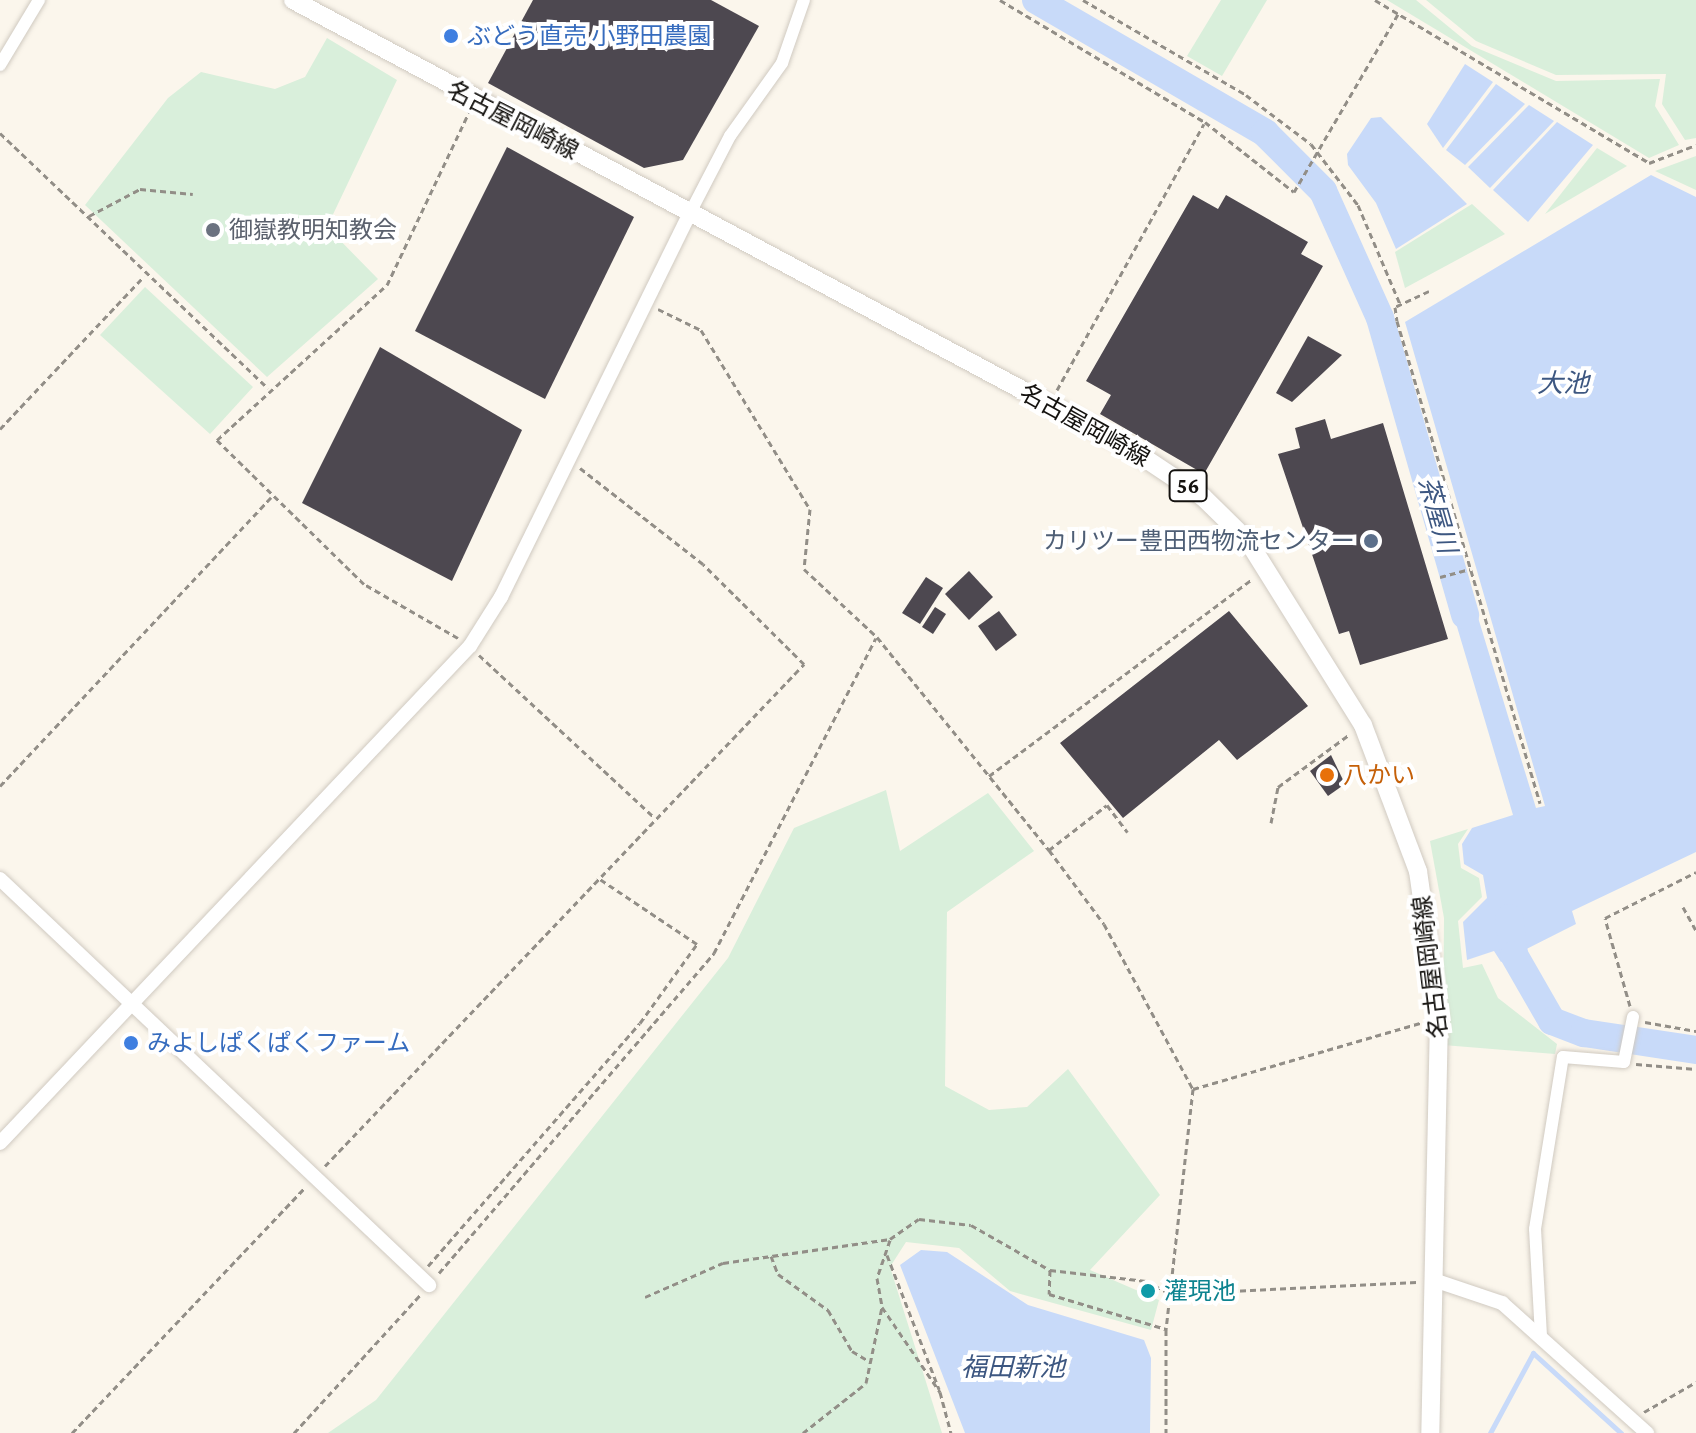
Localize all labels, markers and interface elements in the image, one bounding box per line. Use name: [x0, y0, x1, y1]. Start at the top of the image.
place label: ぶどう直売 小野田農園: [467, 22, 711, 50]
marker: ぶどう直売 小野田農園: [442, 27, 460, 45]
street label: 名古屋岡崎線: [442, 74, 584, 166]
place label: 御嶽教明知教会: [229, 216, 397, 244]
marker: 御嶽教明知教会: [204, 221, 222, 239]
water label: 大池: [1537, 368, 1589, 400]
street label: 名古屋岡崎線: [1015, 377, 1155, 473]
road number: 56: [1168, 468, 1208, 504]
water label: 茶屋川: [1411, 473, 1463, 557]
place label: カリツー豊田西物流センター: [1043, 527, 1355, 555]
marker: カリツー豊田西物流センター: [1362, 532, 1380, 550]
place label: 八かい: [1343, 761, 1415, 789]
marker: 八かい: [1318, 766, 1336, 784]
street label: 名古屋岡崎線: [1407, 894, 1453, 1040]
place label: みよしぱくぱくファーム: [147, 1029, 411, 1057]
marker: みよしぱくぱくファーム: [122, 1034, 140, 1052]
place label: 灌現池: [1164, 1277, 1236, 1305]
marker: 灌現池: [1139, 1282, 1157, 1300]
water label: 福田新池: [961, 1352, 1065, 1384]

